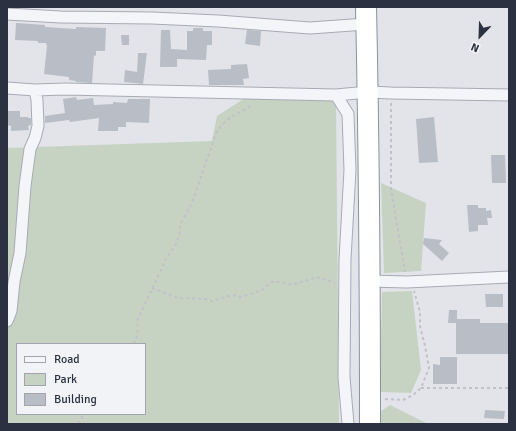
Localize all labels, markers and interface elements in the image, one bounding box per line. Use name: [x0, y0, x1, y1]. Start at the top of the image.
north arrow: [460, 16, 500, 56]
text: N: [469, 40, 481, 55]
legend: [16, 343, 146, 415]
text: Road: [54, 352, 80, 367]
text: Park: [54, 372, 77, 387]
text: Building: [54, 392, 97, 407]

